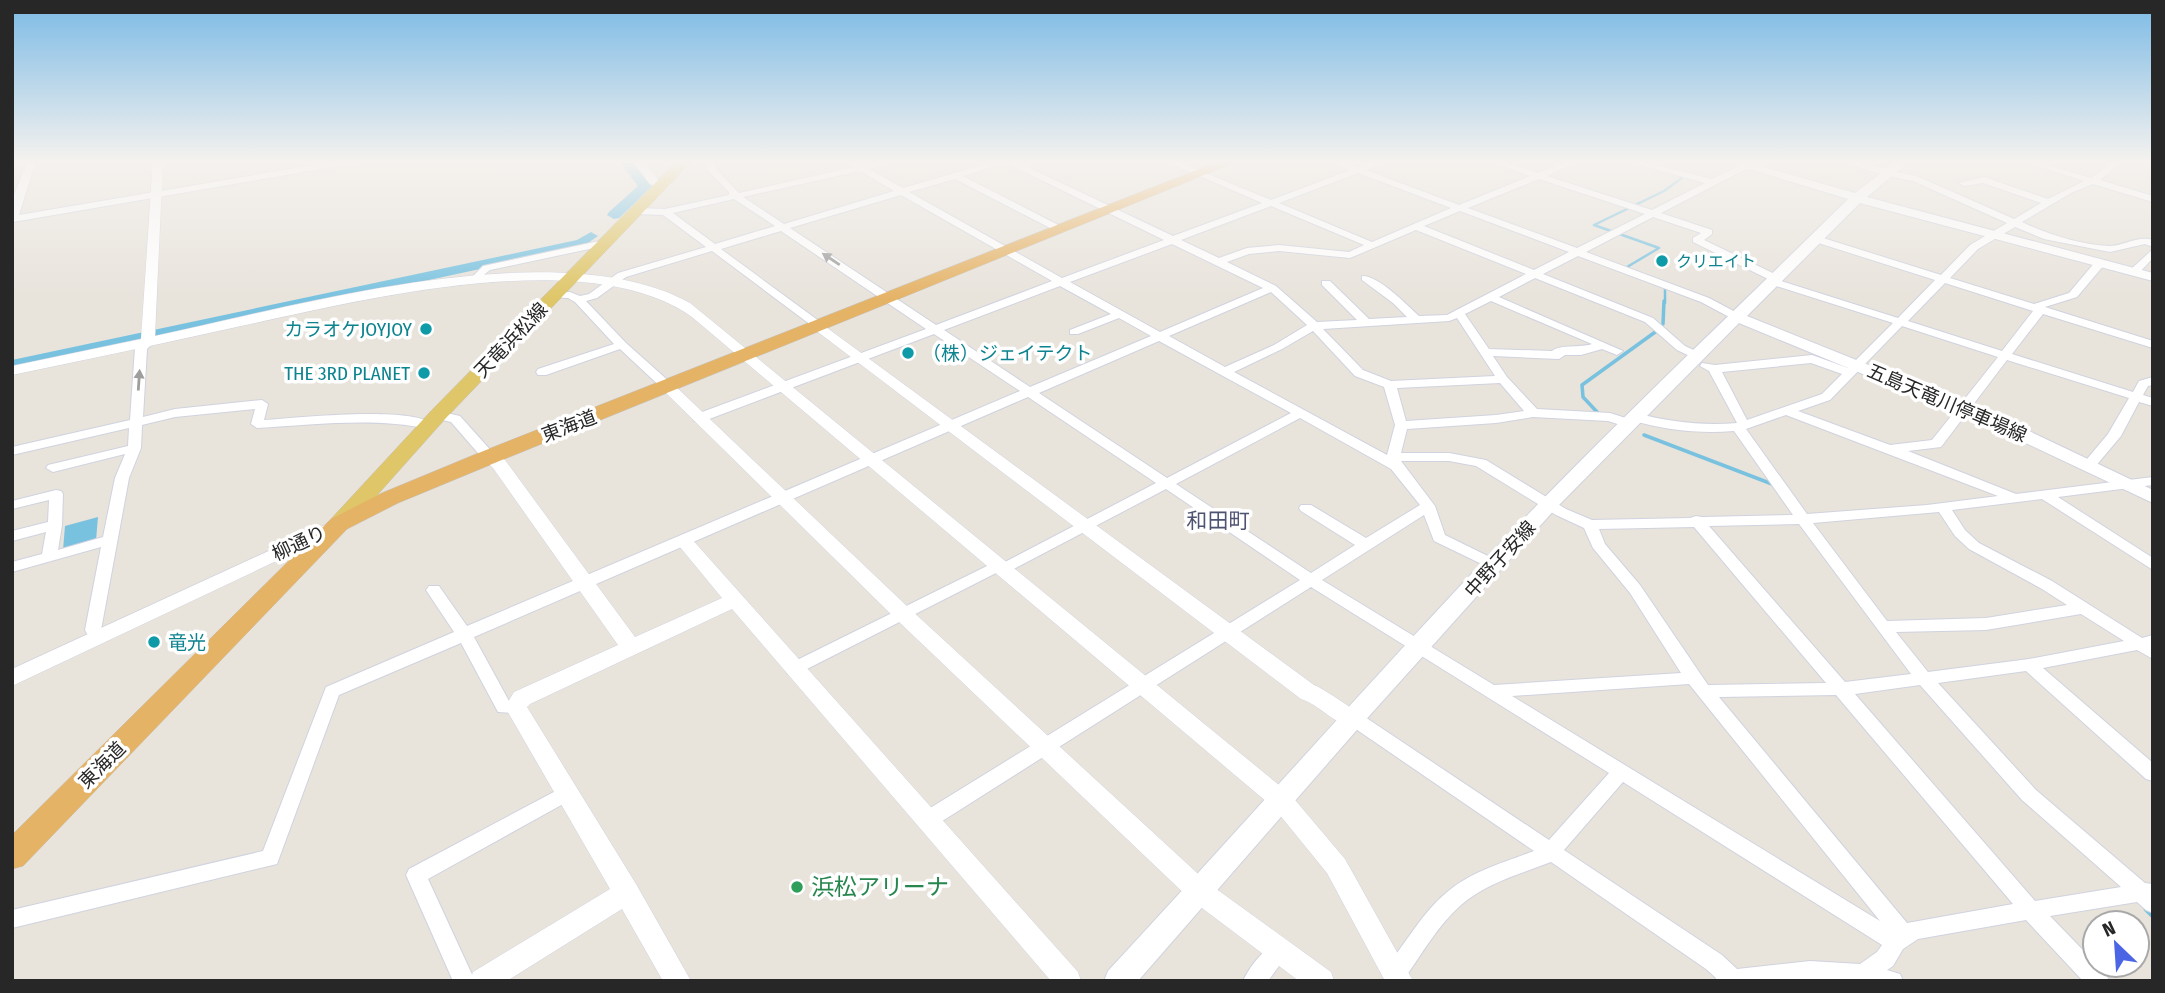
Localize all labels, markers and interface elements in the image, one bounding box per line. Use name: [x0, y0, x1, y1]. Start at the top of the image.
place label: クリエイト: [1676, 252, 1756, 271]
one-way arrow: [821, 253, 840, 266]
marker: クリエイト: [1654, 253, 1670, 269]
street label: 天竜浜松線: [470, 298, 552, 382]
place label: カラオケJOYJOY: [284, 318, 413, 341]
marker: カラオケJOYJOY: [418, 321, 434, 337]
place label: （株）ジェイテクト: [922, 342, 1093, 365]
marker: （株）ジェイテクト: [900, 345, 916, 361]
street label: 五島天竜川停車場線: [1864, 359, 2030, 447]
place label: THE 3RD PLANET: [284, 362, 410, 385]
marker: THE 3RD PLANET: [416, 365, 432, 381]
one-way arrow: [134, 369, 145, 391]
street label: 東海道: [538, 405, 600, 447]
district label: 和田町: [1187, 508, 1250, 534]
street label: 中野子安線: [1460, 516, 1540, 602]
street label: 柳通り: [268, 521, 330, 565]
place label: 竜光: [168, 631, 206, 654]
marker: 竜光: [146, 634, 162, 650]
street label: 東海道: [74, 737, 130, 793]
place label: 浜松アリーナ: [811, 873, 949, 901]
marker: 浜松アリーナ: [789, 879, 805, 895]
north arrow: [2081, 909, 2151, 979]
text: N: [2099, 916, 2119, 942]

